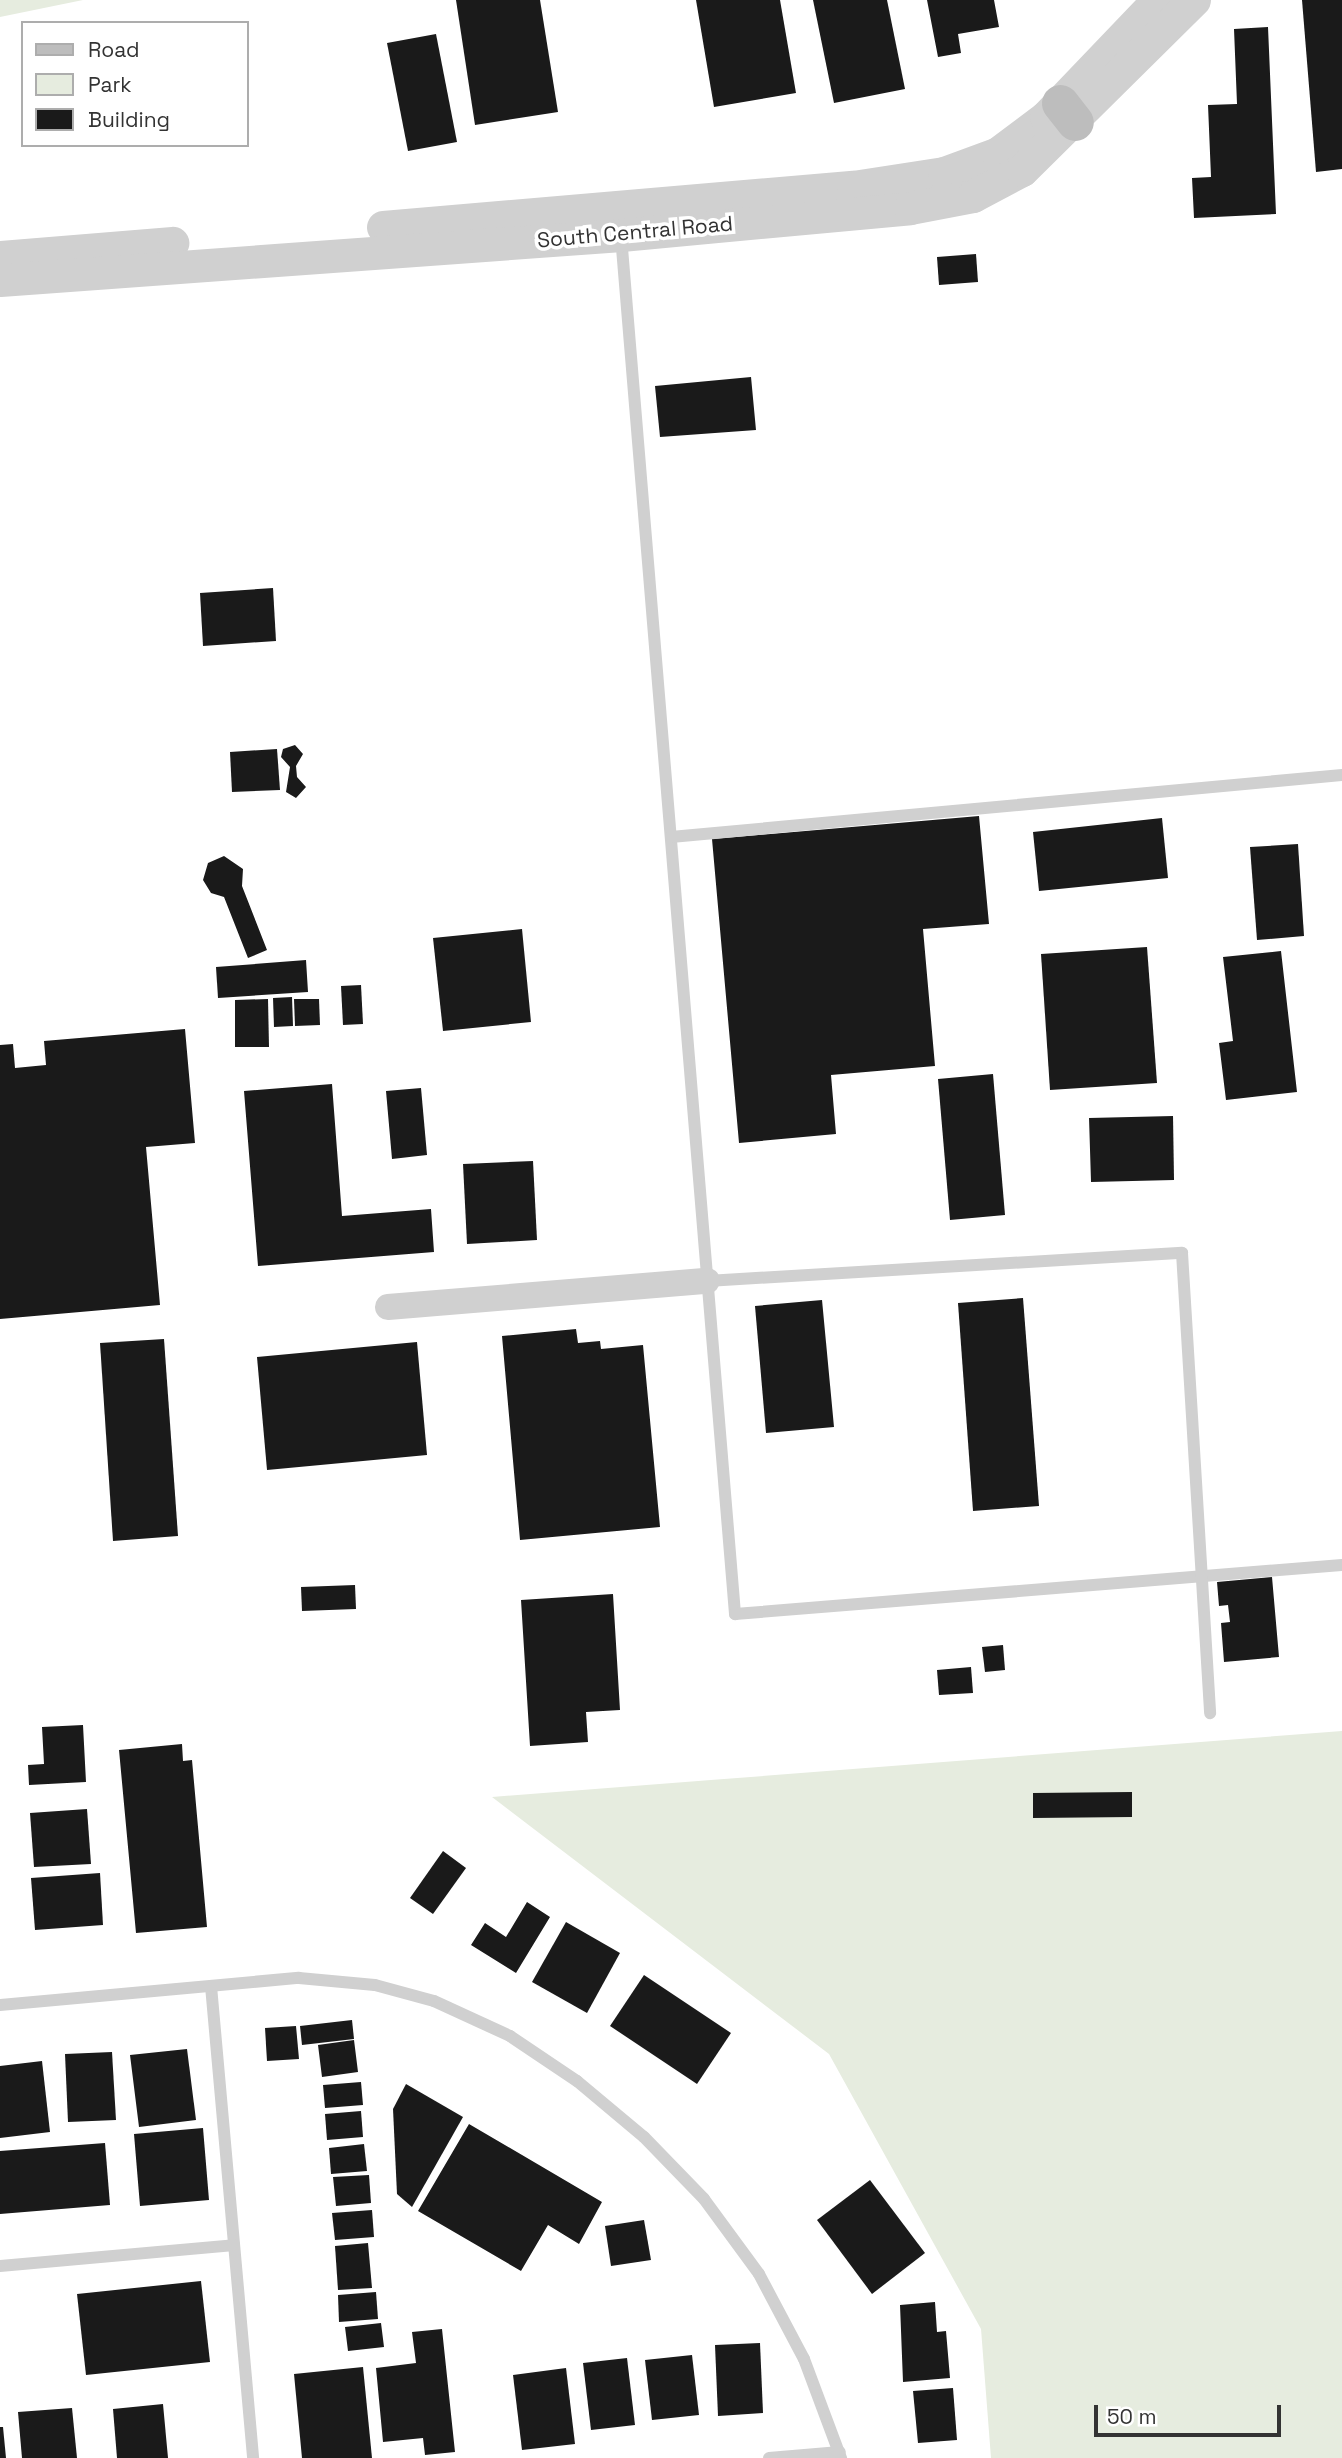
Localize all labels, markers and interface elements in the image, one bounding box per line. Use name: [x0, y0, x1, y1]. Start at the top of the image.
legend: [21, 21, 248, 147]
text: Road: [88, 36, 140, 63]
text: Park: [88, 71, 132, 98]
text: Building: [88, 106, 170, 133]
street label: South Central Road: [536, 211, 734, 253]
scale bar: [1097, 2392, 1284, 2436]
text: 50 m: [1107, 2403, 1157, 2430]

